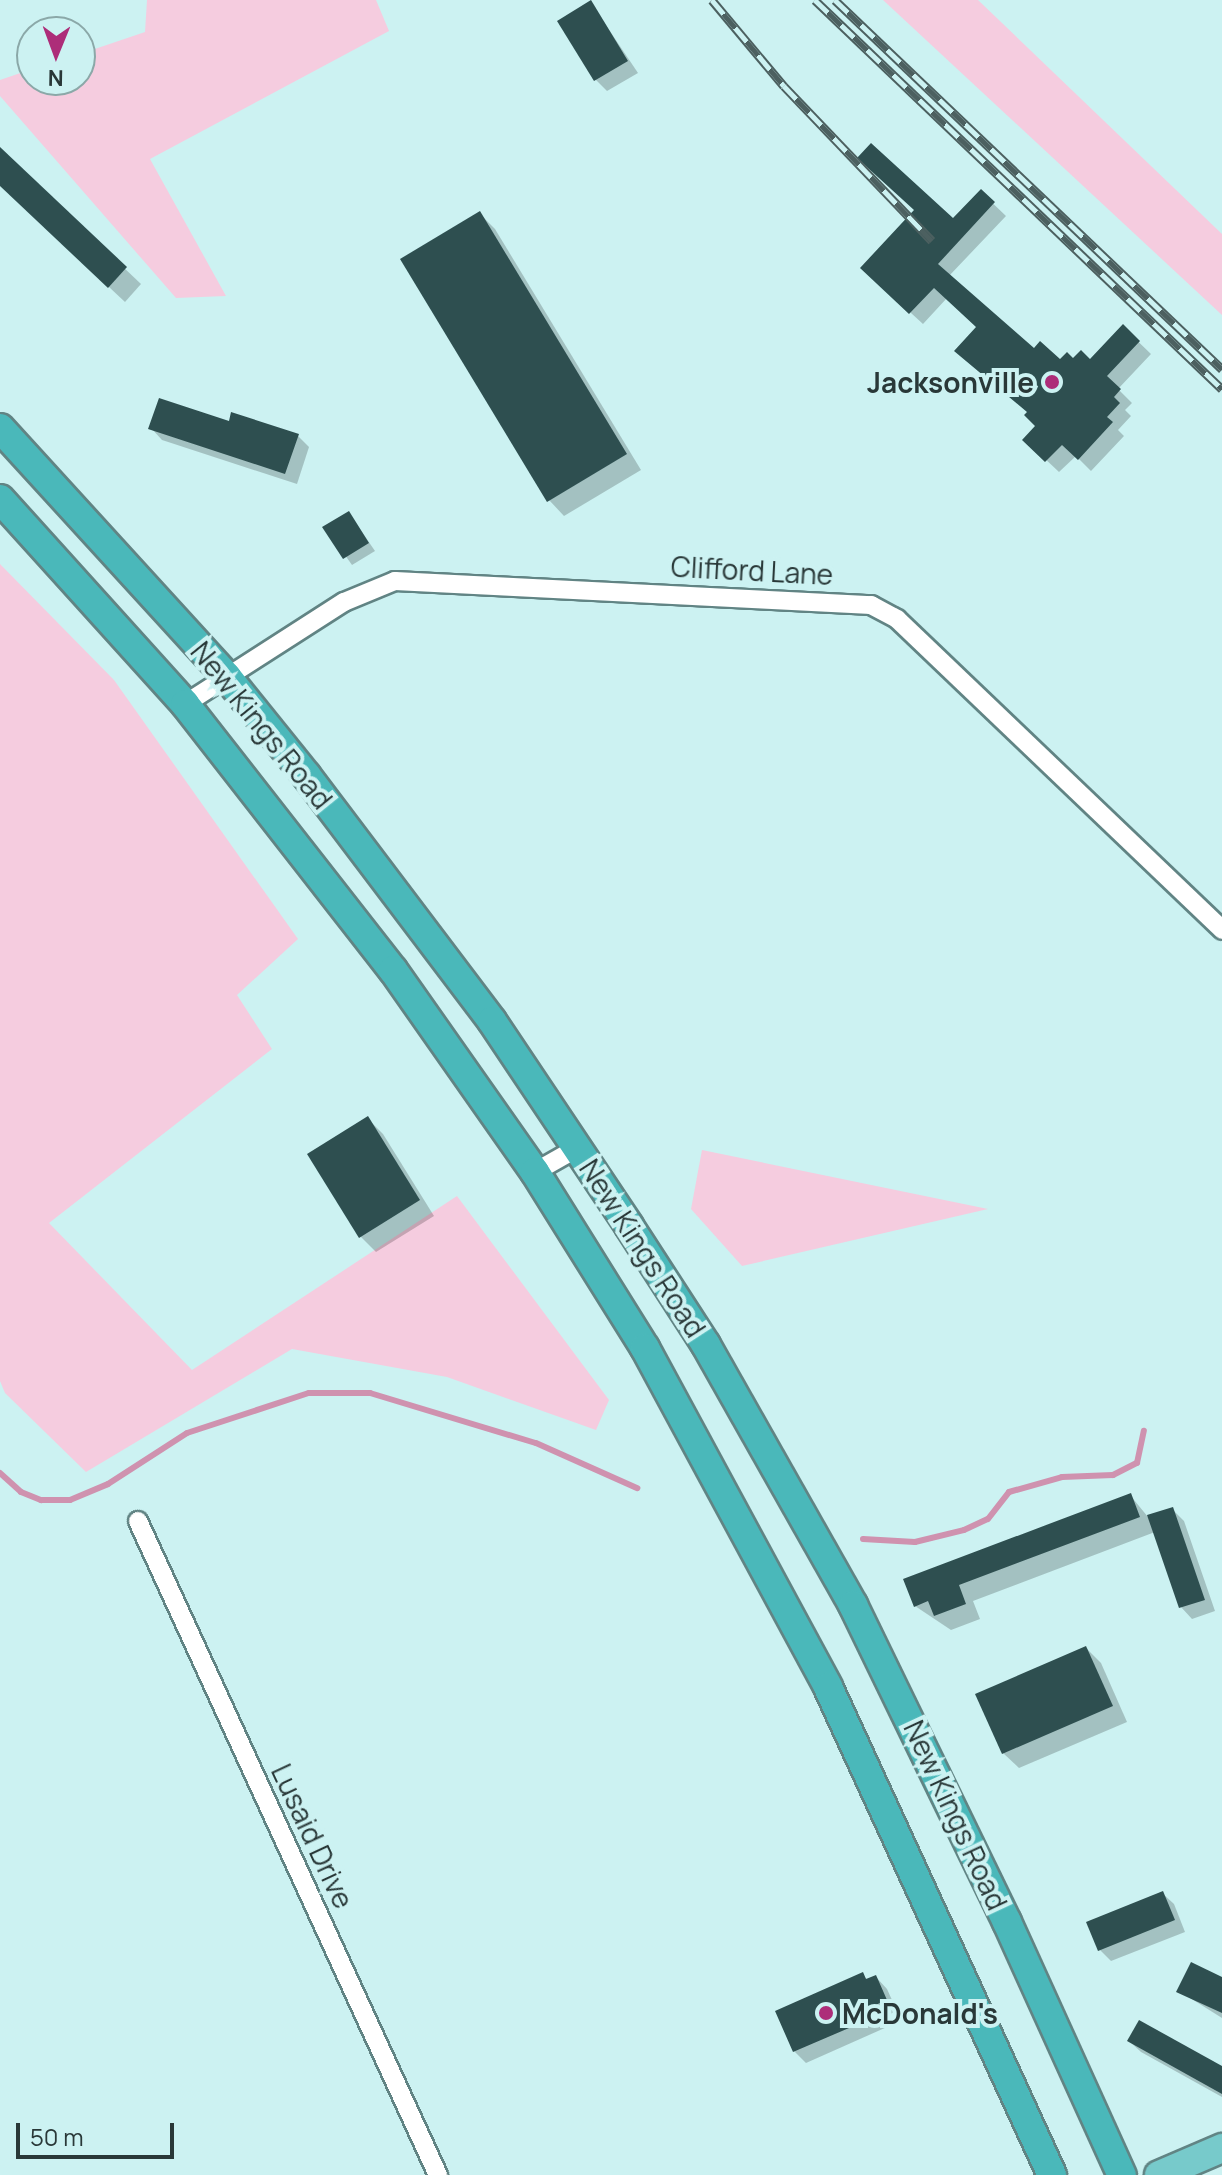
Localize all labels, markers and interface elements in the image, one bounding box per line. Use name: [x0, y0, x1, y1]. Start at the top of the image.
north arrow: [16, 16, 96, 96]
text: N: [47, 63, 64, 93]
place label: Jacksonville: [867, 365, 1034, 399]
marker: Jacksonville: [1041, 371, 1063, 393]
street label: Clifford Lane: [670, 549, 834, 591]
street label: New Kings Road: [184, 635, 340, 815]
street label: New Kings Road: [573, 1153, 713, 1343]
street label: New Kings Road: [897, 1715, 1015, 1915]
street label: Lusaid Drive: [265, 1758, 361, 1914]
place label: McDonald's: [842, 1996, 998, 2030]
marker: McDonald's: [817, 2004, 835, 2022]
scale bar: [20, 2107, 178, 2157]
text: 50 m: [30, 2120, 84, 2153]

